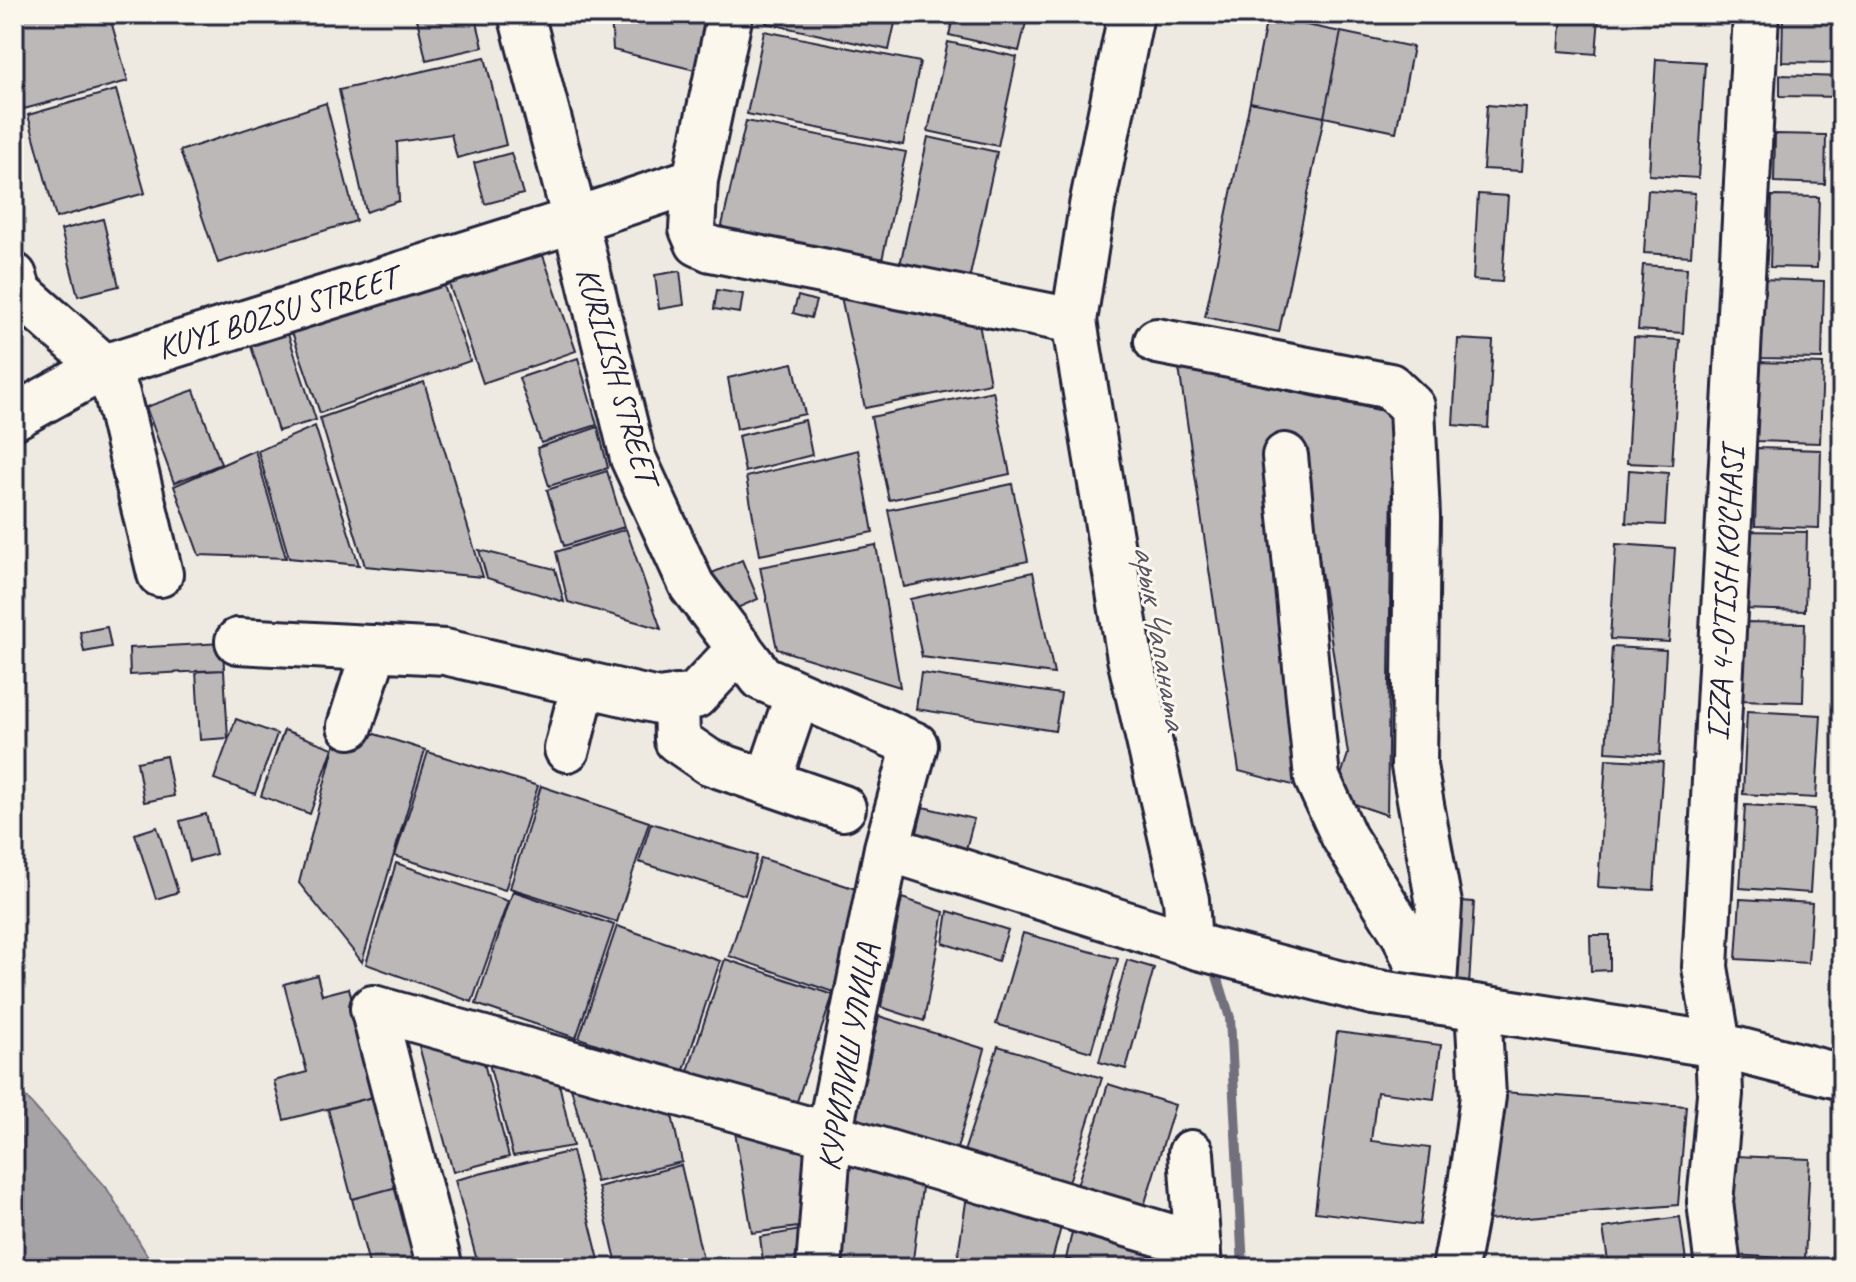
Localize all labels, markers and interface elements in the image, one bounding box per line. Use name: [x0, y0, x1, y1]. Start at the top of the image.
street label: KUYI BOZSU STREET: [152, 255, 410, 369]
street label: KURILISH STREET: [567, 262, 670, 496]
street label: IZZA 4-O'TISH KO'CHASI: [1697, 440, 1753, 742]
water label: арык Чапаната: [1124, 541, 1199, 736]
street label: КУРИЛИШ УЛИЦА: [808, 939, 888, 1174]

